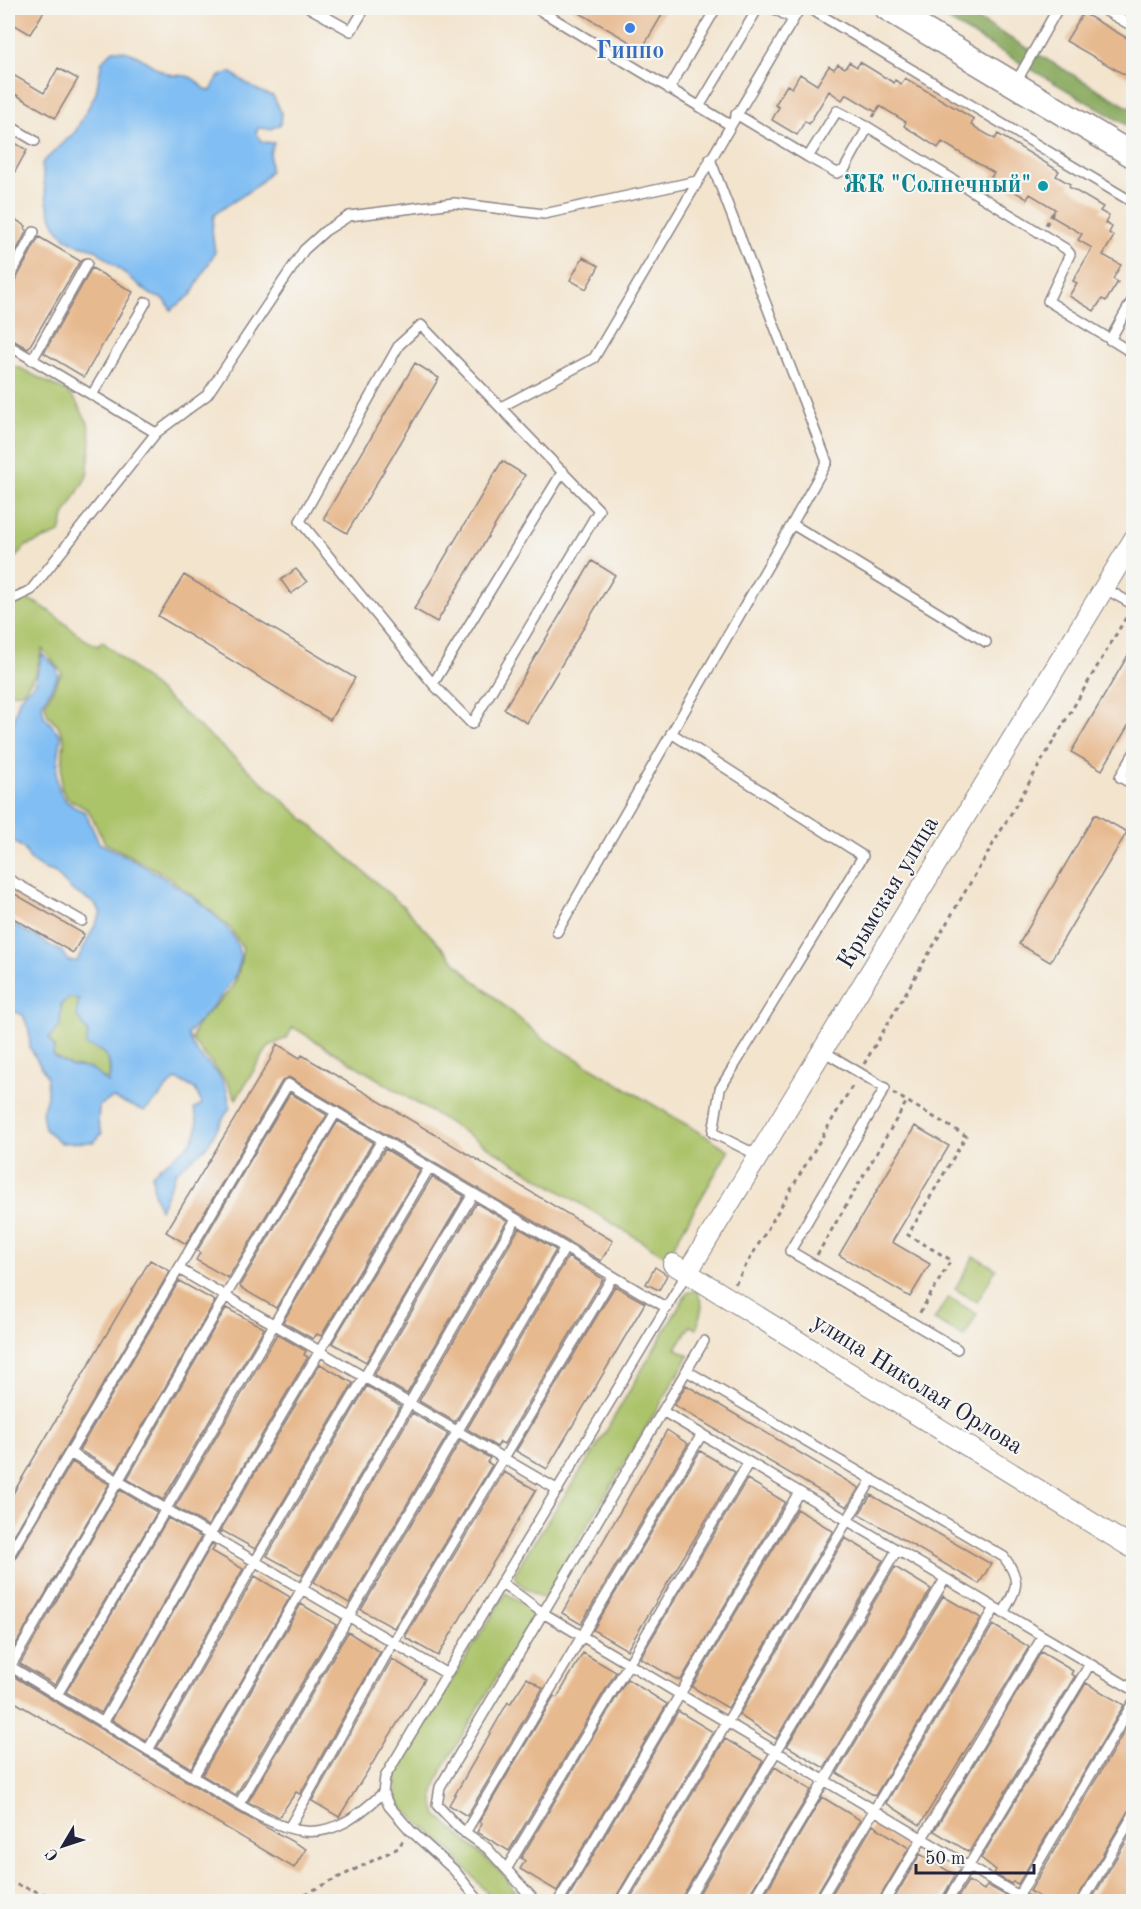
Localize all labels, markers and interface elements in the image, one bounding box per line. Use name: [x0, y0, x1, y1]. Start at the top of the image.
marker: Гиппо: [623, 21, 637, 35]
place label: Гиппо: [596, 40, 664, 64]
place label: ЖК "Солнечный": [843, 174, 1031, 198]
marker: ЖК "Солнечный": [1036, 179, 1050, 193]
street label: Крымская улица: [834, 812, 944, 973]
street label: улица Николая Орлова: [807, 1310, 1027, 1460]
north arrow: [33, 1816, 93, 1876]
scale bar: [916, 1837, 1034, 1875]
text: С: [43, 1845, 62, 1863]
text: 50 m: [925, 1850, 965, 1868]

